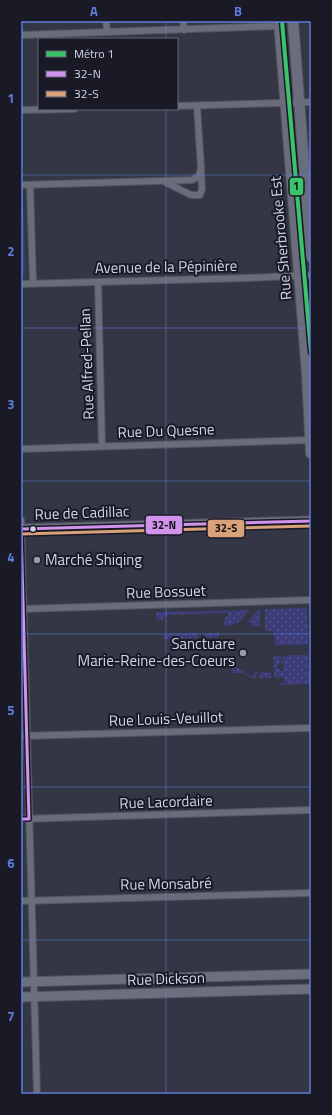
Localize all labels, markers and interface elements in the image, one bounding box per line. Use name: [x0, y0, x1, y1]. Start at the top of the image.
text: A: [90, 1, 98, 21]
text: B: [234, 1, 242, 21]
legend: [38, 38, 178, 110]
text: Métro 1: [74, 44, 114, 63]
text: 32-N: [74, 64, 101, 83]
text: 32-S: [74, 84, 99, 103]
text: 1: [7, 88, 15, 108]
street label: Rue Sherbrooke Est: [264, 174, 297, 301]
line badge: 1: [289, 177, 304, 196]
text: 1: [293, 178, 299, 194]
text: 2: [7, 241, 15, 261]
street label: Avenue de la Pépinière: [95, 254, 237, 279]
street label: Rue Alfred-Pellan: [73, 308, 100, 420]
text: 3: [7, 394, 15, 414]
street label: Rue Du Quesne: [117, 417, 215, 444]
street label: Rue de Cadillac: [34, 499, 130, 526]
line badge: 32-N: [145, 515, 183, 535]
text: 32-N: [152, 517, 176, 533]
line badge: 32-S: [207, 519, 245, 538]
text: 32-S: [215, 520, 237, 536]
unlabelled marker: [28, 524, 38, 534]
text: 4: [7, 547, 15, 567]
place label: Marché Shiqing: [45, 548, 142, 571]
marker: Marché Shiqing: [32, 555, 42, 565]
street label: Rue Bossuet: [126, 579, 207, 604]
place label: Sanctuare Marie-Reine-des-Coeurs: [78, 632, 235, 672]
marker: Sanctuare Marie-Reine-des-Coeurs: [238, 648, 248, 658]
text: 5: [7, 700, 15, 720]
street label: Rue Louis-Veuillot: [108, 705, 224, 732]
street label: Rue Lacordaire: [119, 788, 213, 815]
text: 6: [7, 853, 15, 873]
street label: Rue Monsabré: [120, 871, 212, 896]
street label: Rue Dickson: [127, 966, 205, 991]
text: 7: [7, 1006, 15, 1026]

